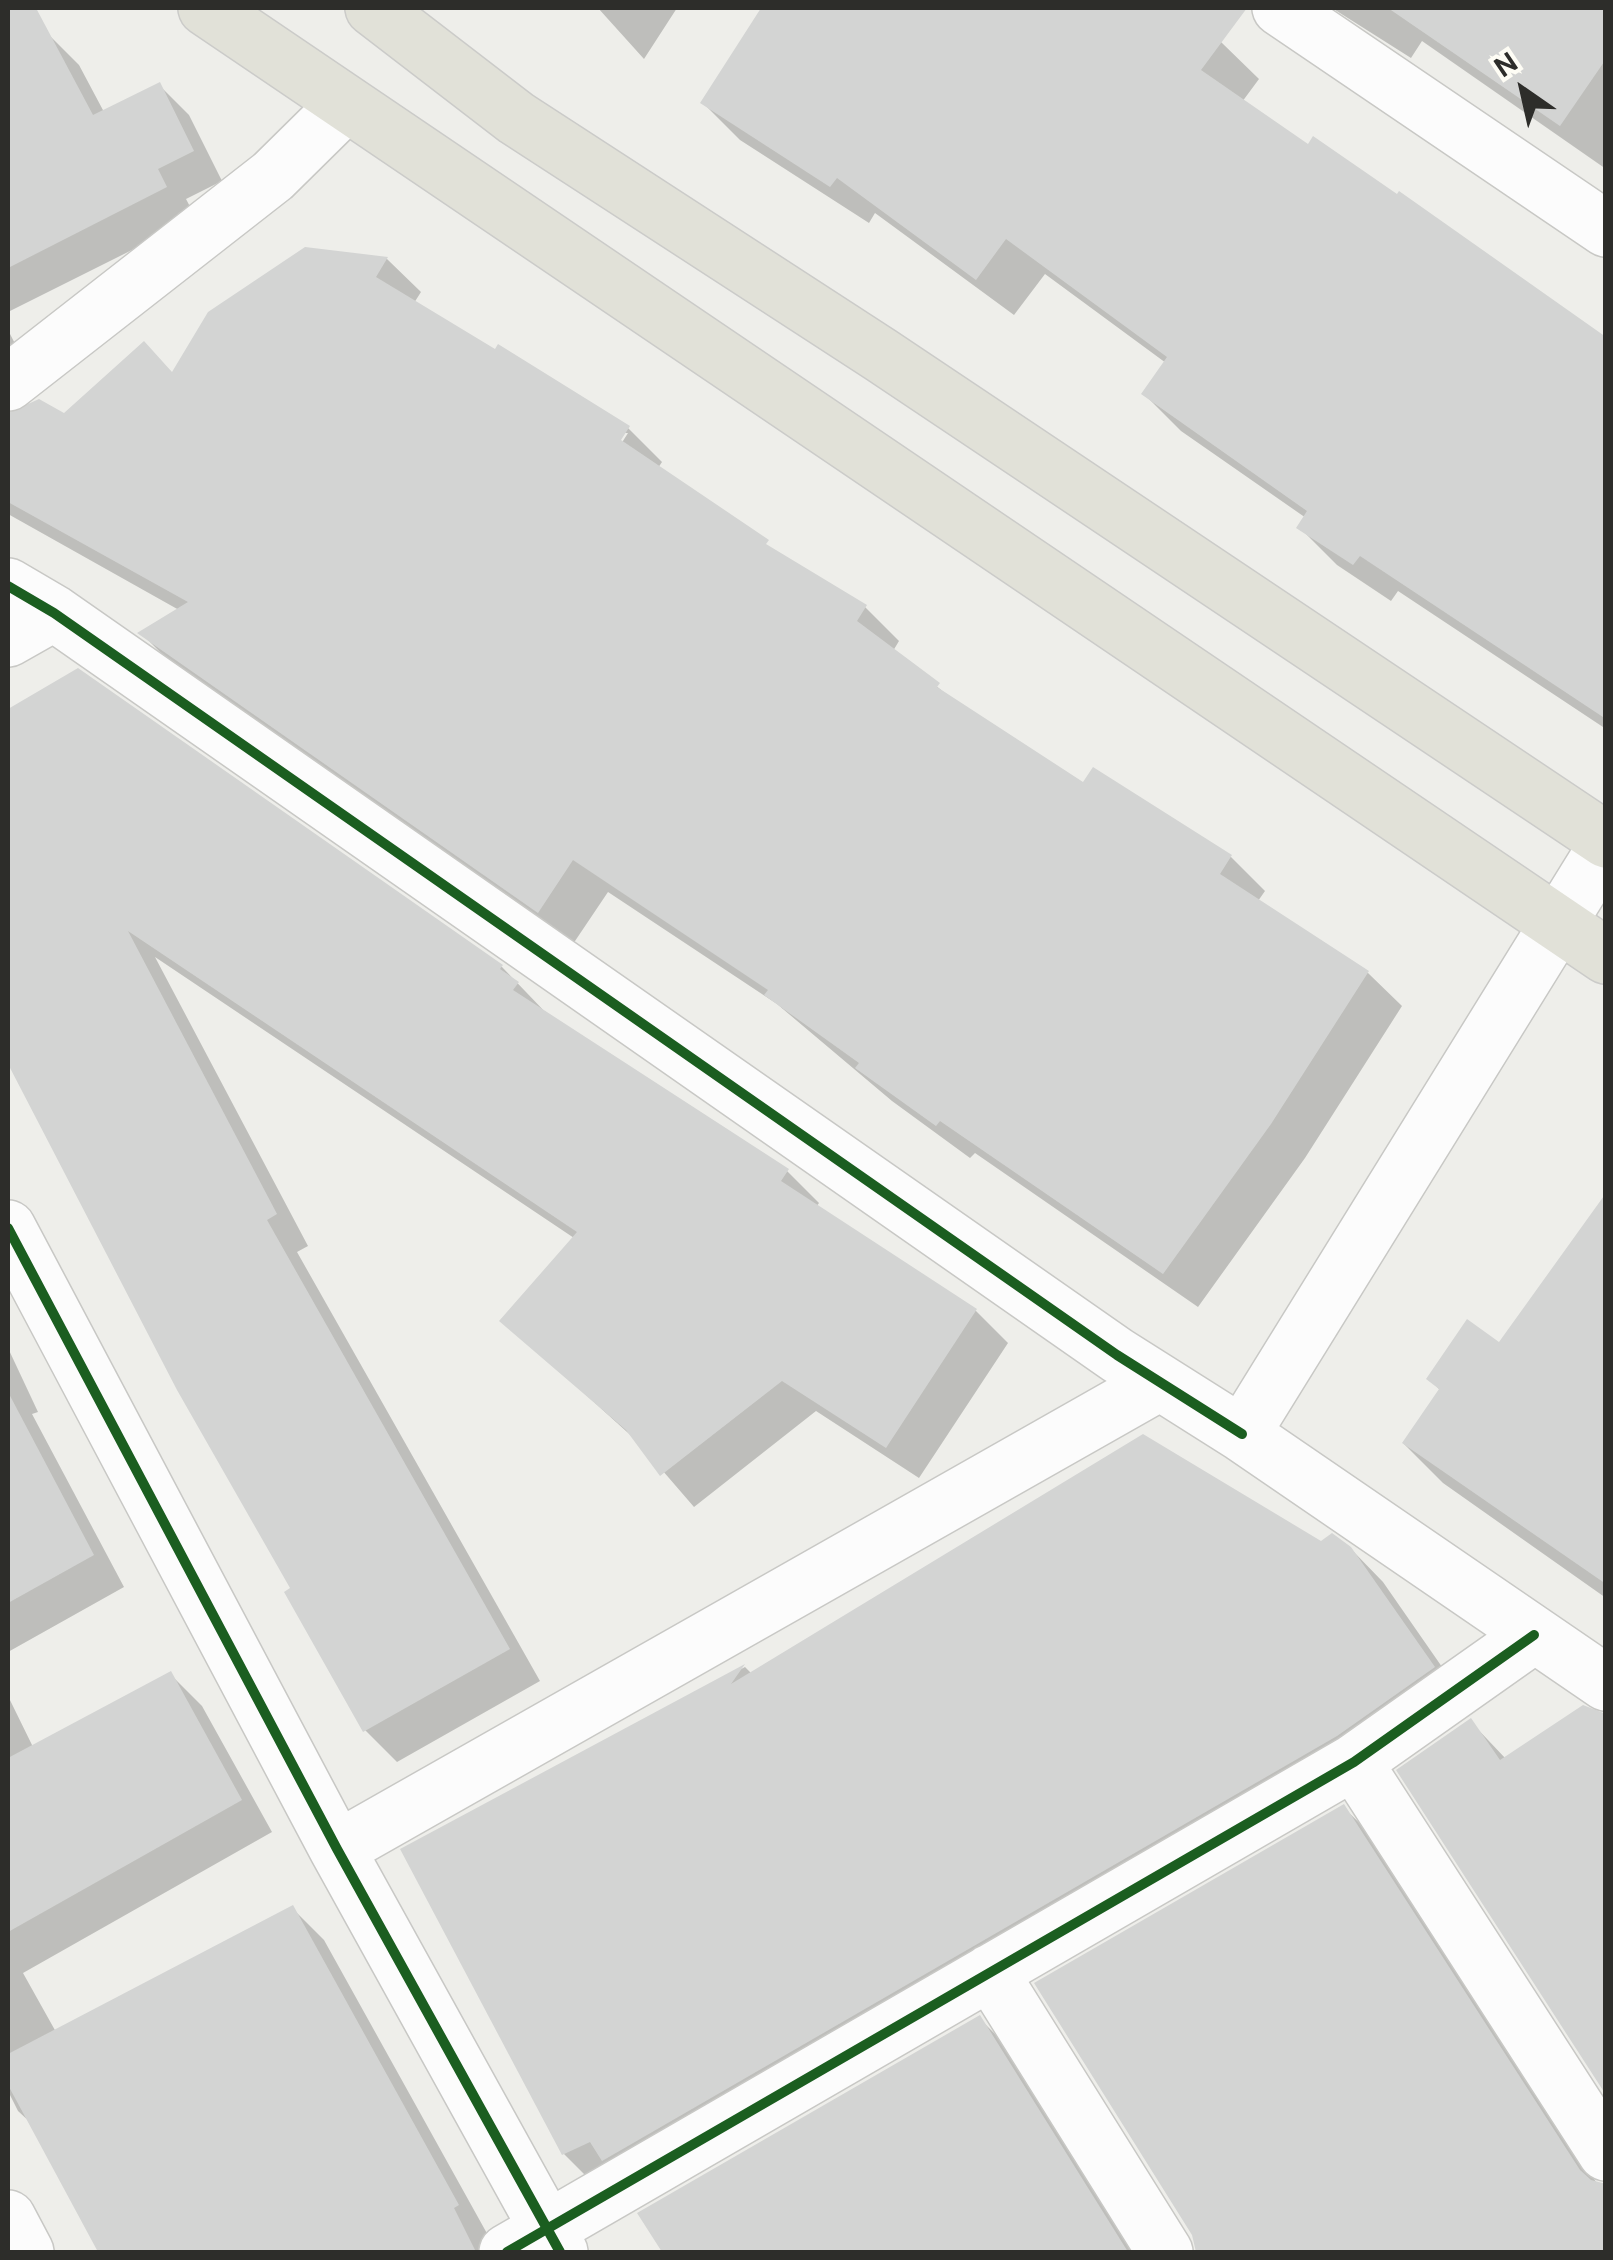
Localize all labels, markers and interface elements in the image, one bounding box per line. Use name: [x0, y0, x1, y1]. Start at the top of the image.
north arrow: [1473, 40, 1573, 140]
text: N: [1487, 44, 1525, 86]

